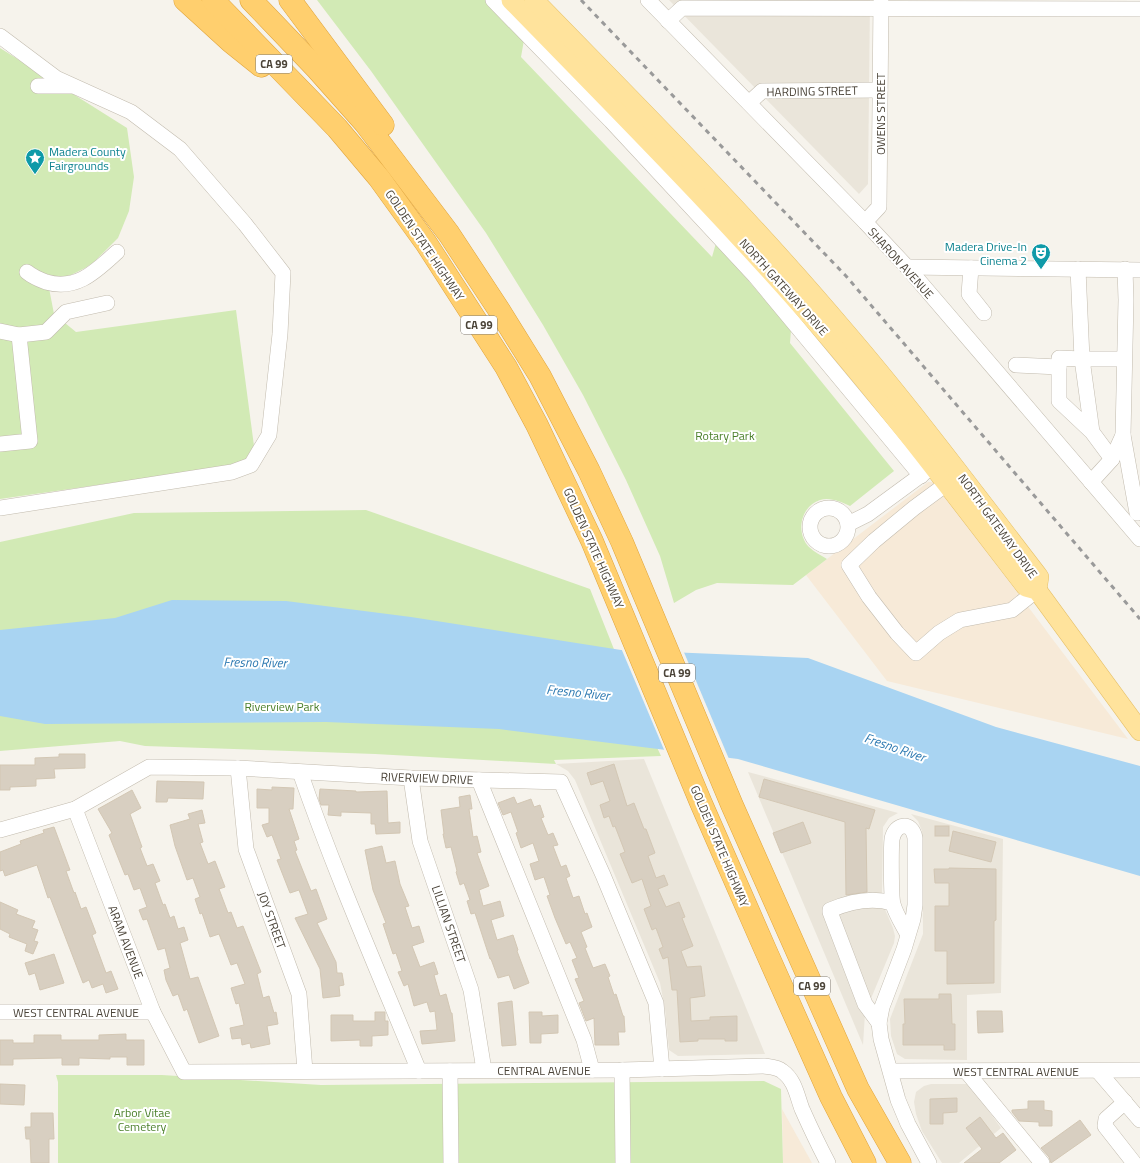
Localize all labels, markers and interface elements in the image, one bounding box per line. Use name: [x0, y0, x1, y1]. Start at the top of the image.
road number: CA 99: [256, 55, 292, 73]
street label: OWENS STREET: [871, 72, 890, 155]
street label: HARDING STREET: [766, 81, 858, 101]
place label: Madera County Fairgrounds: [49, 142, 126, 175]
place icon: Madera County Fairgrounds: [24, 147, 46, 175]
street label: GOLDEN STATE HIGHWAY: [381, 186, 470, 305]
street label: SHARON AVENUE: [864, 223, 939, 303]
street label: NORTH GATEWAY DRIVE: [735, 234, 833, 340]
place label: Madera Drive-In Cinema 2: [945, 237, 1027, 270]
theatre icon: Madera Drive-In Cinema 2: [1030, 242, 1052, 270]
road number: CA 99: [461, 316, 497, 334]
park label: Rotary Park: [695, 426, 755, 445]
street label: NORTH GATEWAY DRIVE: [954, 470, 1043, 582]
street label: GOLDEN STATE HIGHWAY: [559, 484, 629, 612]
water label: Fresno River: [223, 651, 289, 673]
road number: CA 99: [659, 664, 695, 682]
water label: Fresno River: [546, 679, 612, 705]
park label: Riverview Park: [244, 697, 320, 716]
water label: Fresno River: [862, 727, 930, 767]
street label: RIVERVIEW DRIVE: [380, 767, 474, 789]
street label: GOLDEN STATE HIGHWAY: [686, 782, 754, 910]
street label: LILLIAN STREET: [427, 883, 471, 966]
street label: JOY STREET: [253, 889, 291, 952]
street label: ARAM AVENUE: [103, 903, 149, 982]
road number: CA 99: [794, 977, 830, 995]
street label: WEST CENTRAL AVENUE: [13, 1003, 139, 1022]
street label: CENTRAL AVENUE: [497, 1061, 591, 1080]
street label: WEST CENTRAL AVENUE: [953, 1062, 1079, 1081]
park label: Arbor Vitae Cemetery: [114, 1103, 170, 1136]

